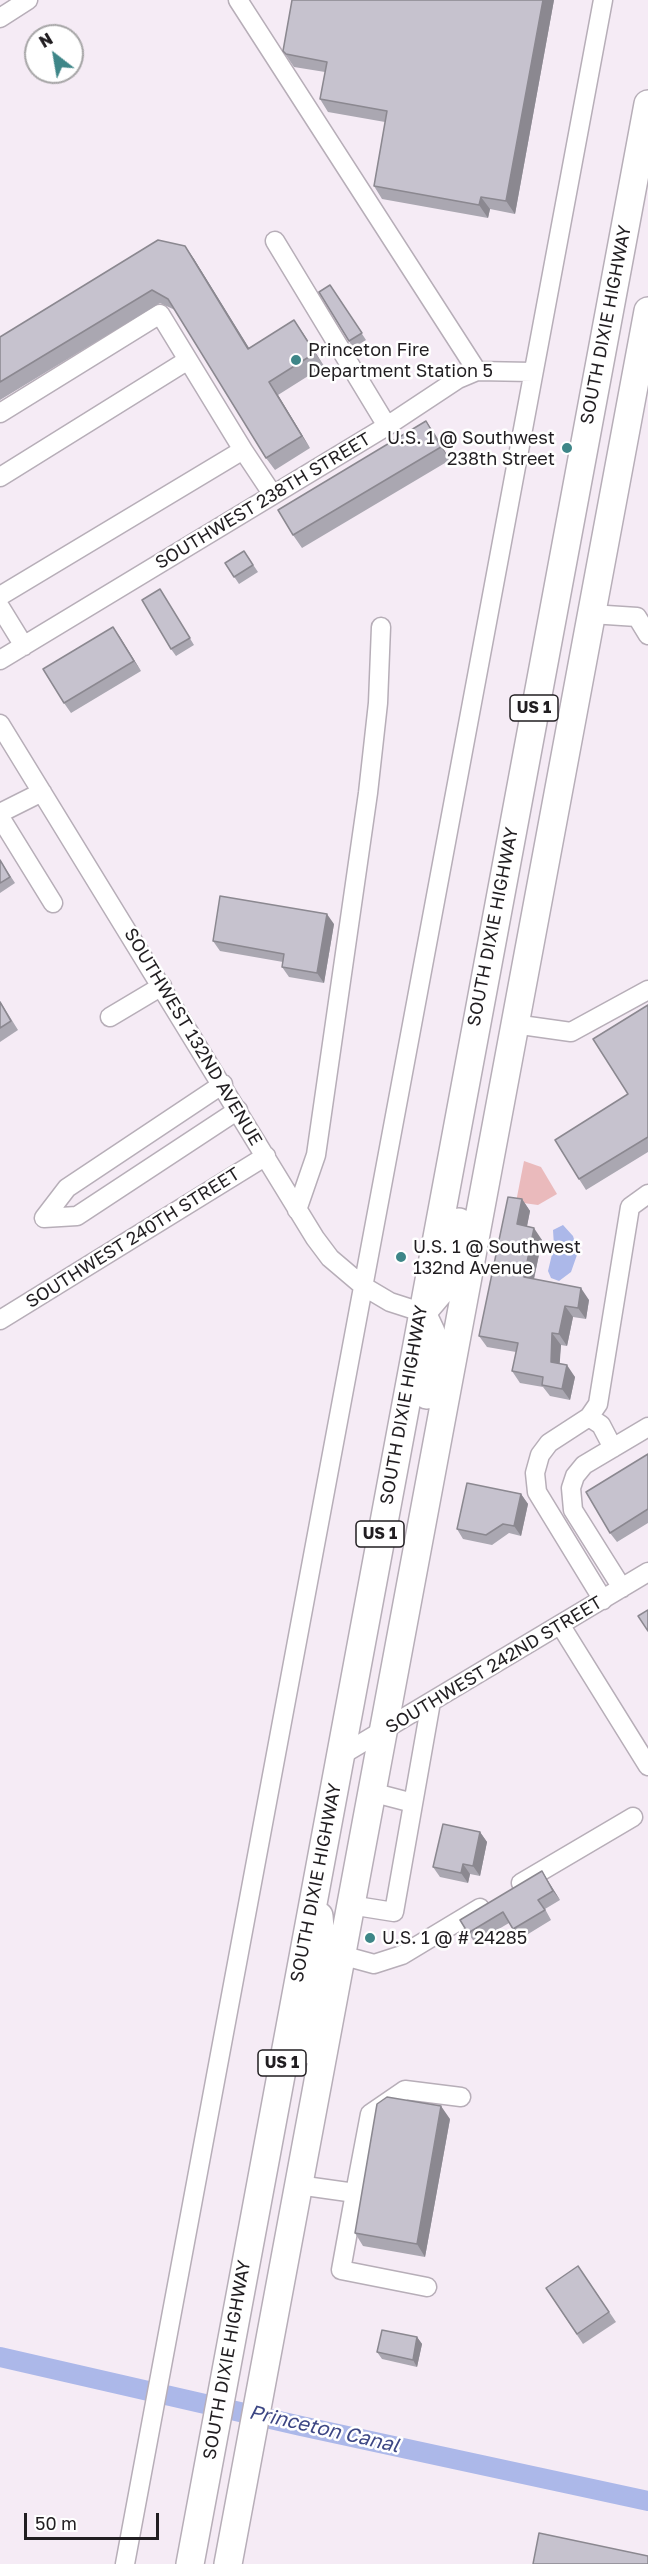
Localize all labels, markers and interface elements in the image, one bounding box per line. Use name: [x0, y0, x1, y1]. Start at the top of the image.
north arrow: [24, 24, 84, 84]
text: N: [35, 29, 56, 52]
street label: SOUTH DIXIE HIGHWAY: [576, 224, 636, 426]
place label: Princeton Fire Department Station 5: [308, 339, 493, 382]
marker: Princeton Fire Department Station 5: [289, 353, 303, 367]
place label: U.S. 1 @ Southwest 238th Street: [387, 427, 555, 470]
street label: SOUTHWEST 238TH STREET: [151, 428, 375, 574]
marker: U.S. 1 @ Southwest 238th Street: [560, 441, 574, 455]
road number: US 1: [510, 695, 558, 721]
street label: SOUTH DIXIE HIGHWAY: [463, 826, 523, 1028]
street label: SOUTHWEST 132ND AVENUE: [119, 924, 267, 1150]
street label: SOUTHWEST 240TH STREET: [22, 1163, 244, 1313]
place label: U.S. 1 @ Southwest 132nd Avenue: [413, 1236, 581, 1278]
marker: U.S. 1 @ Southwest 132nd Avenue: [394, 1250, 408, 1264]
street label: SOUTH DIXIE HIGHWAY: [376, 1304, 432, 1506]
road number: US 1: [356, 1521, 404, 1547]
street label: SOUTHWEST 242ND STREET: [382, 1592, 606, 1738]
street label: SOUTH DIXIE HIGHWAY: [286, 1782, 346, 1984]
place label: U.S. 1 @ # 24285: [382, 1927, 527, 1949]
marker: U.S. 1 @ # 24285: [363, 1931, 377, 1945]
road number: US 1: [258, 2050, 306, 2076]
street label: SOUTH DIXIE HIGHWAY: [199, 2259, 255, 2461]
water label: Princeton Canal: [247, 2400, 401, 2458]
scale bar: [27, 2501, 162, 2539]
text: 50 m: [35, 2512, 77, 2534]

